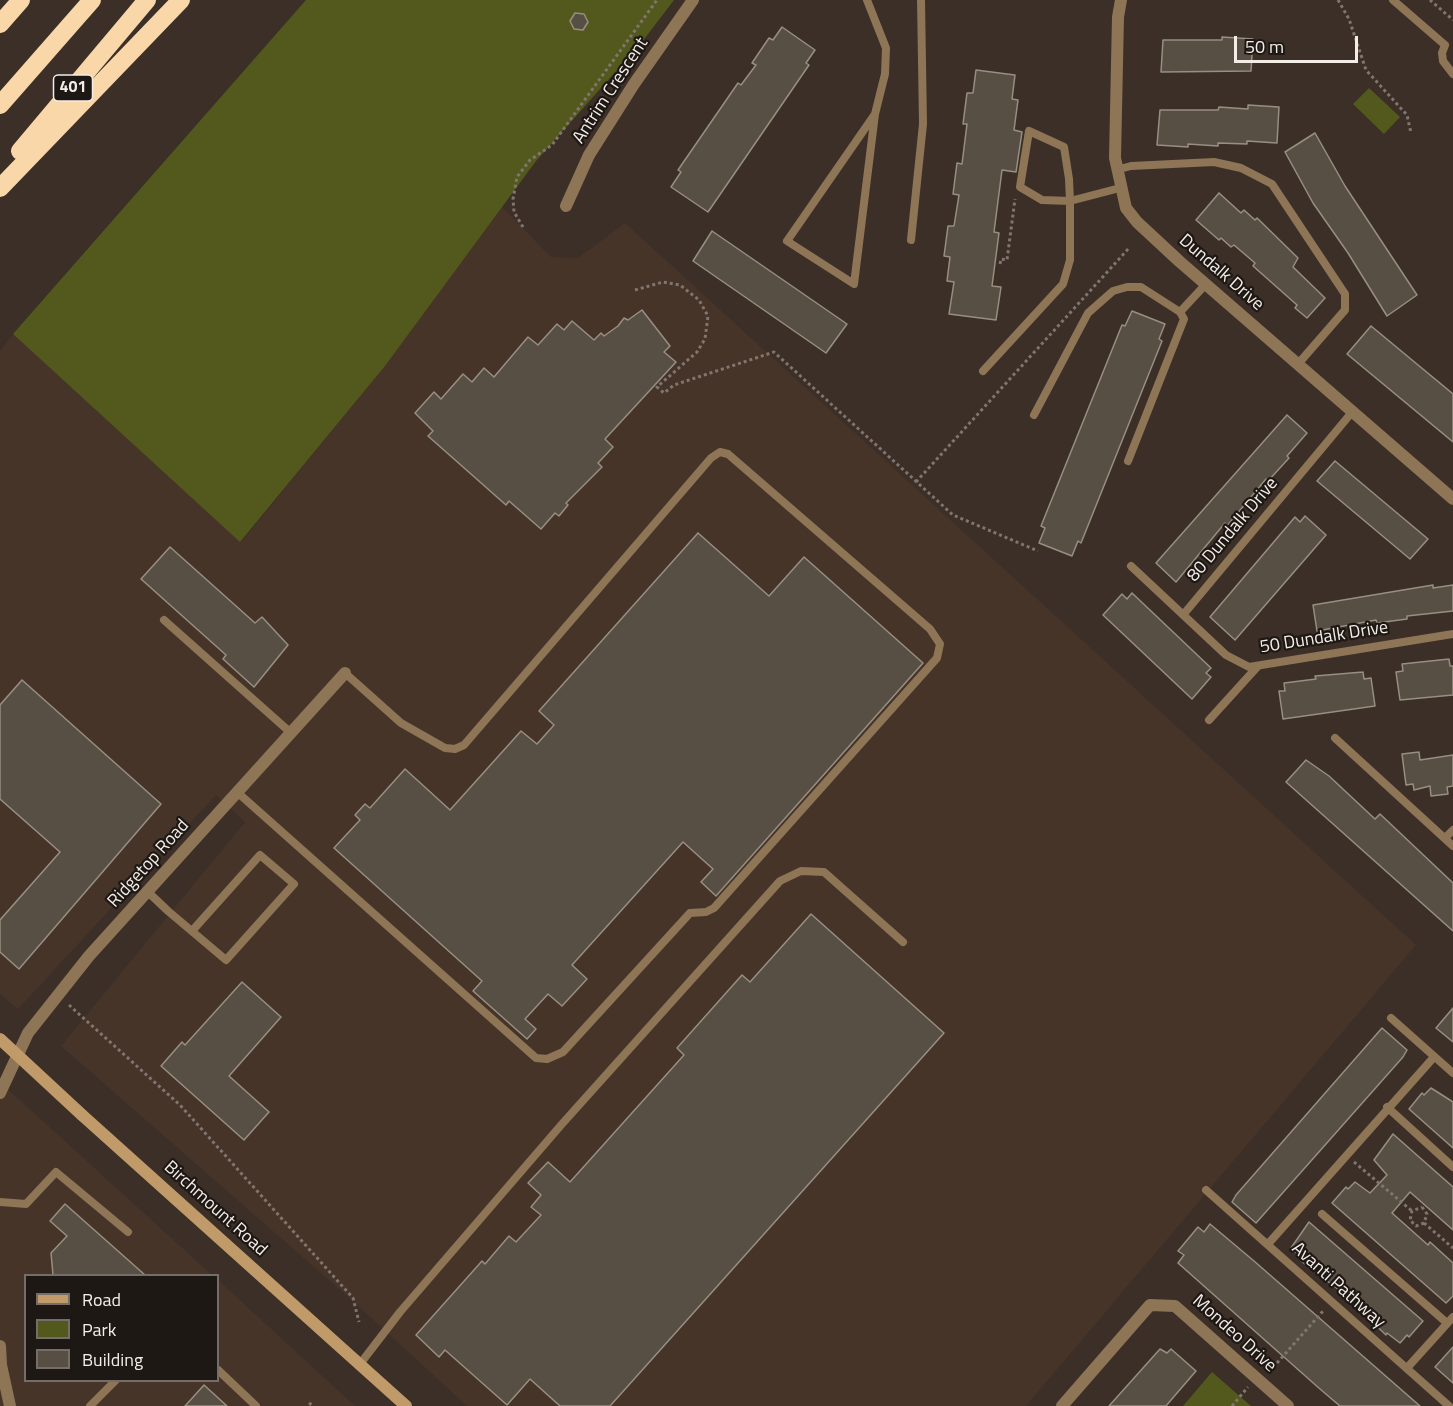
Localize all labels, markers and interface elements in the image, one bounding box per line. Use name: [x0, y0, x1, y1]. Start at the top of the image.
scale bar: [1237, 24, 1362, 62]
text: 50 m: [1245, 33, 1284, 60]
street label: Antrim Crescent: [569, 34, 653, 148]
road number: 401: [54, 75, 92, 101]
street label: Dundalk Drive: [1174, 230, 1268, 316]
street label: 80 Dundalk Drive: [1183, 473, 1283, 587]
street label: 50 Dundalk Drive: [1258, 617, 1390, 659]
street label: Ridgetop Road: [104, 815, 194, 913]
street label: Birchmount Road: [159, 1157, 271, 1261]
street label: Avanti Pathway: [1287, 1238, 1389, 1334]
legend: [24, 1274, 219, 1382]
text: Road: [82, 1286, 121, 1313]
street label: Mondeo Drive: [1188, 1291, 1280, 1377]
text: Park: [82, 1316, 116, 1343]
text: Building: [82, 1346, 143, 1373]

